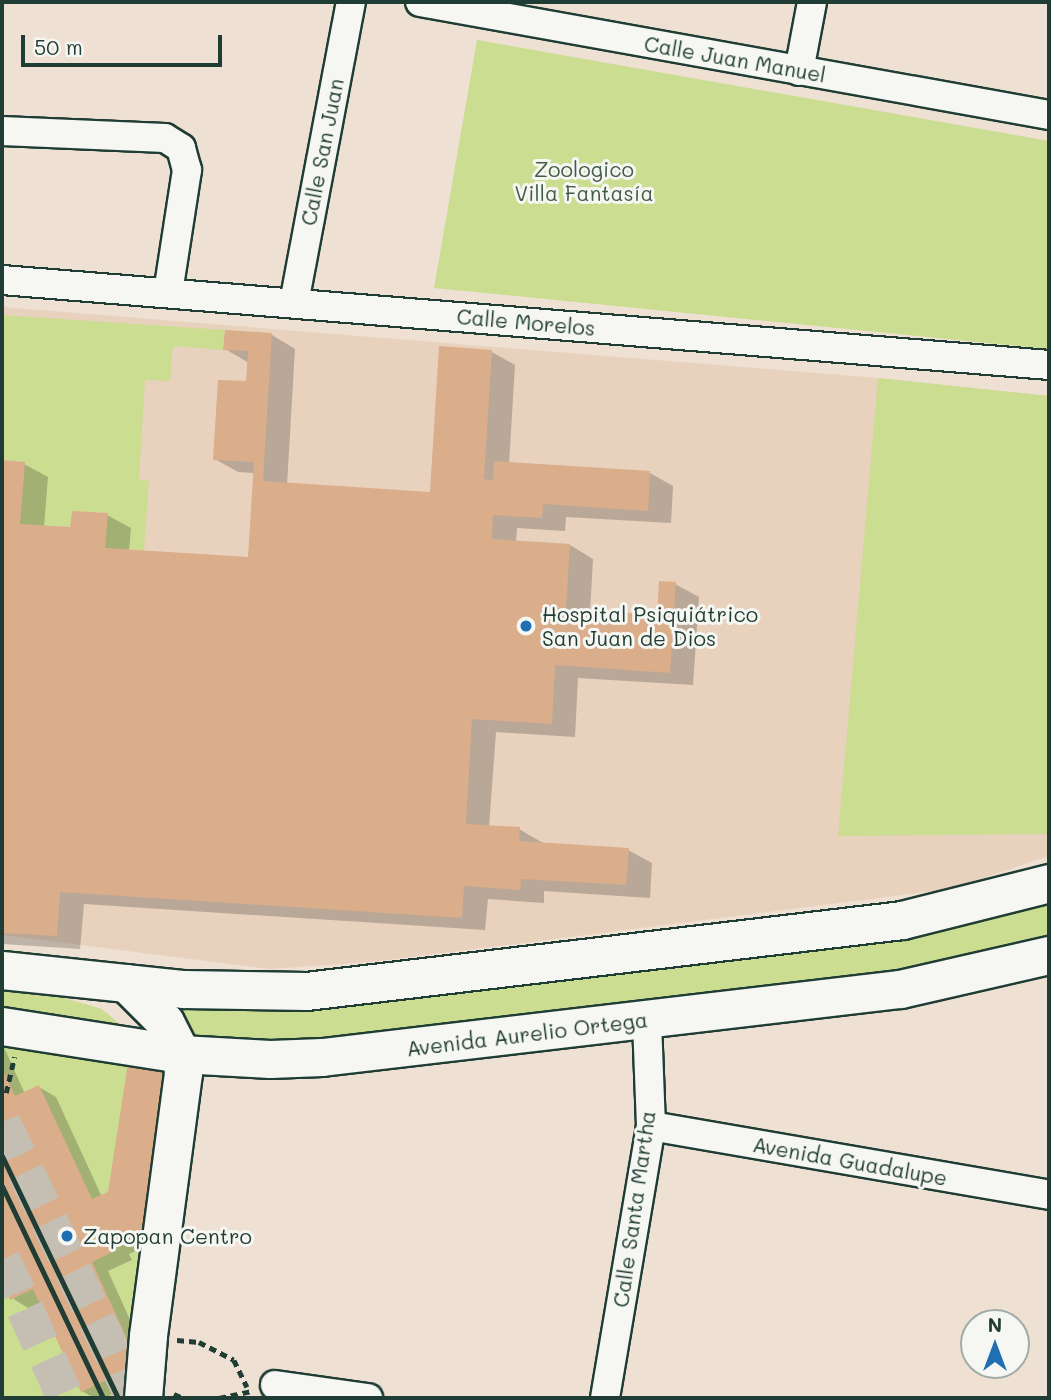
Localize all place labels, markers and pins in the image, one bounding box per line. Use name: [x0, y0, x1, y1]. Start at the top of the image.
place label: Hospital Psiquiátrico San Juan de Dios: [542, 601, 758, 651]
marker: Hospital Psiquiátrico San Juan de Dios: [516, 616, 536, 636]
place label: Zapopan Centro: [83, 1223, 252, 1249]
marker: Zapopan Centro: [57, 1226, 77, 1246]

